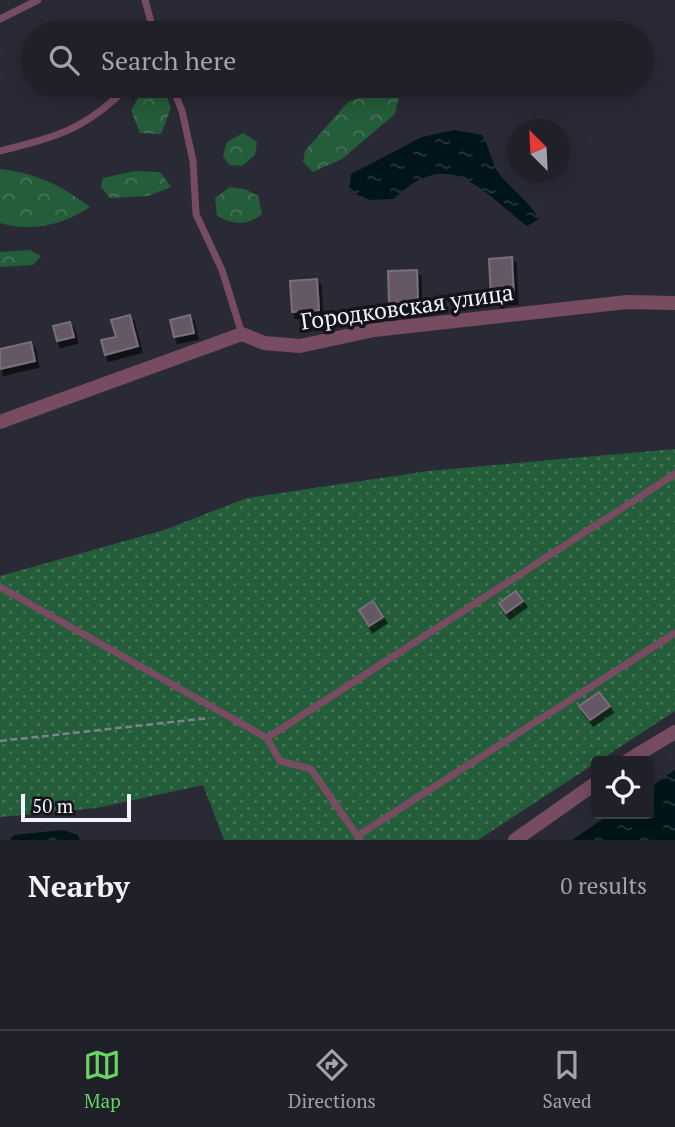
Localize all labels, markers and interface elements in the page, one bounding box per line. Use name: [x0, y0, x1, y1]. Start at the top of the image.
search box: [21, 21, 654, 98]
icon: search: [45, 41, 83, 79]
text: Search here: [101, 43, 236, 77]
north arrow: [507, 119, 570, 182]
street label: Городковская улица: [299, 276, 516, 337]
map controls: [591, 756, 654, 819]
button: locate: [591, 756, 654, 819]
scale bar: [21, 791, 131, 823]
text: 50 m: [32, 793, 73, 818]
text: Nearby: [28, 866, 130, 906]
text: 0 results: [560, 870, 647, 901]
tab: Map: [83, 1046, 121, 1113]
tab: Directions: [288, 1046, 376, 1113]
tab: Saved: [542, 1046, 592, 1113]

